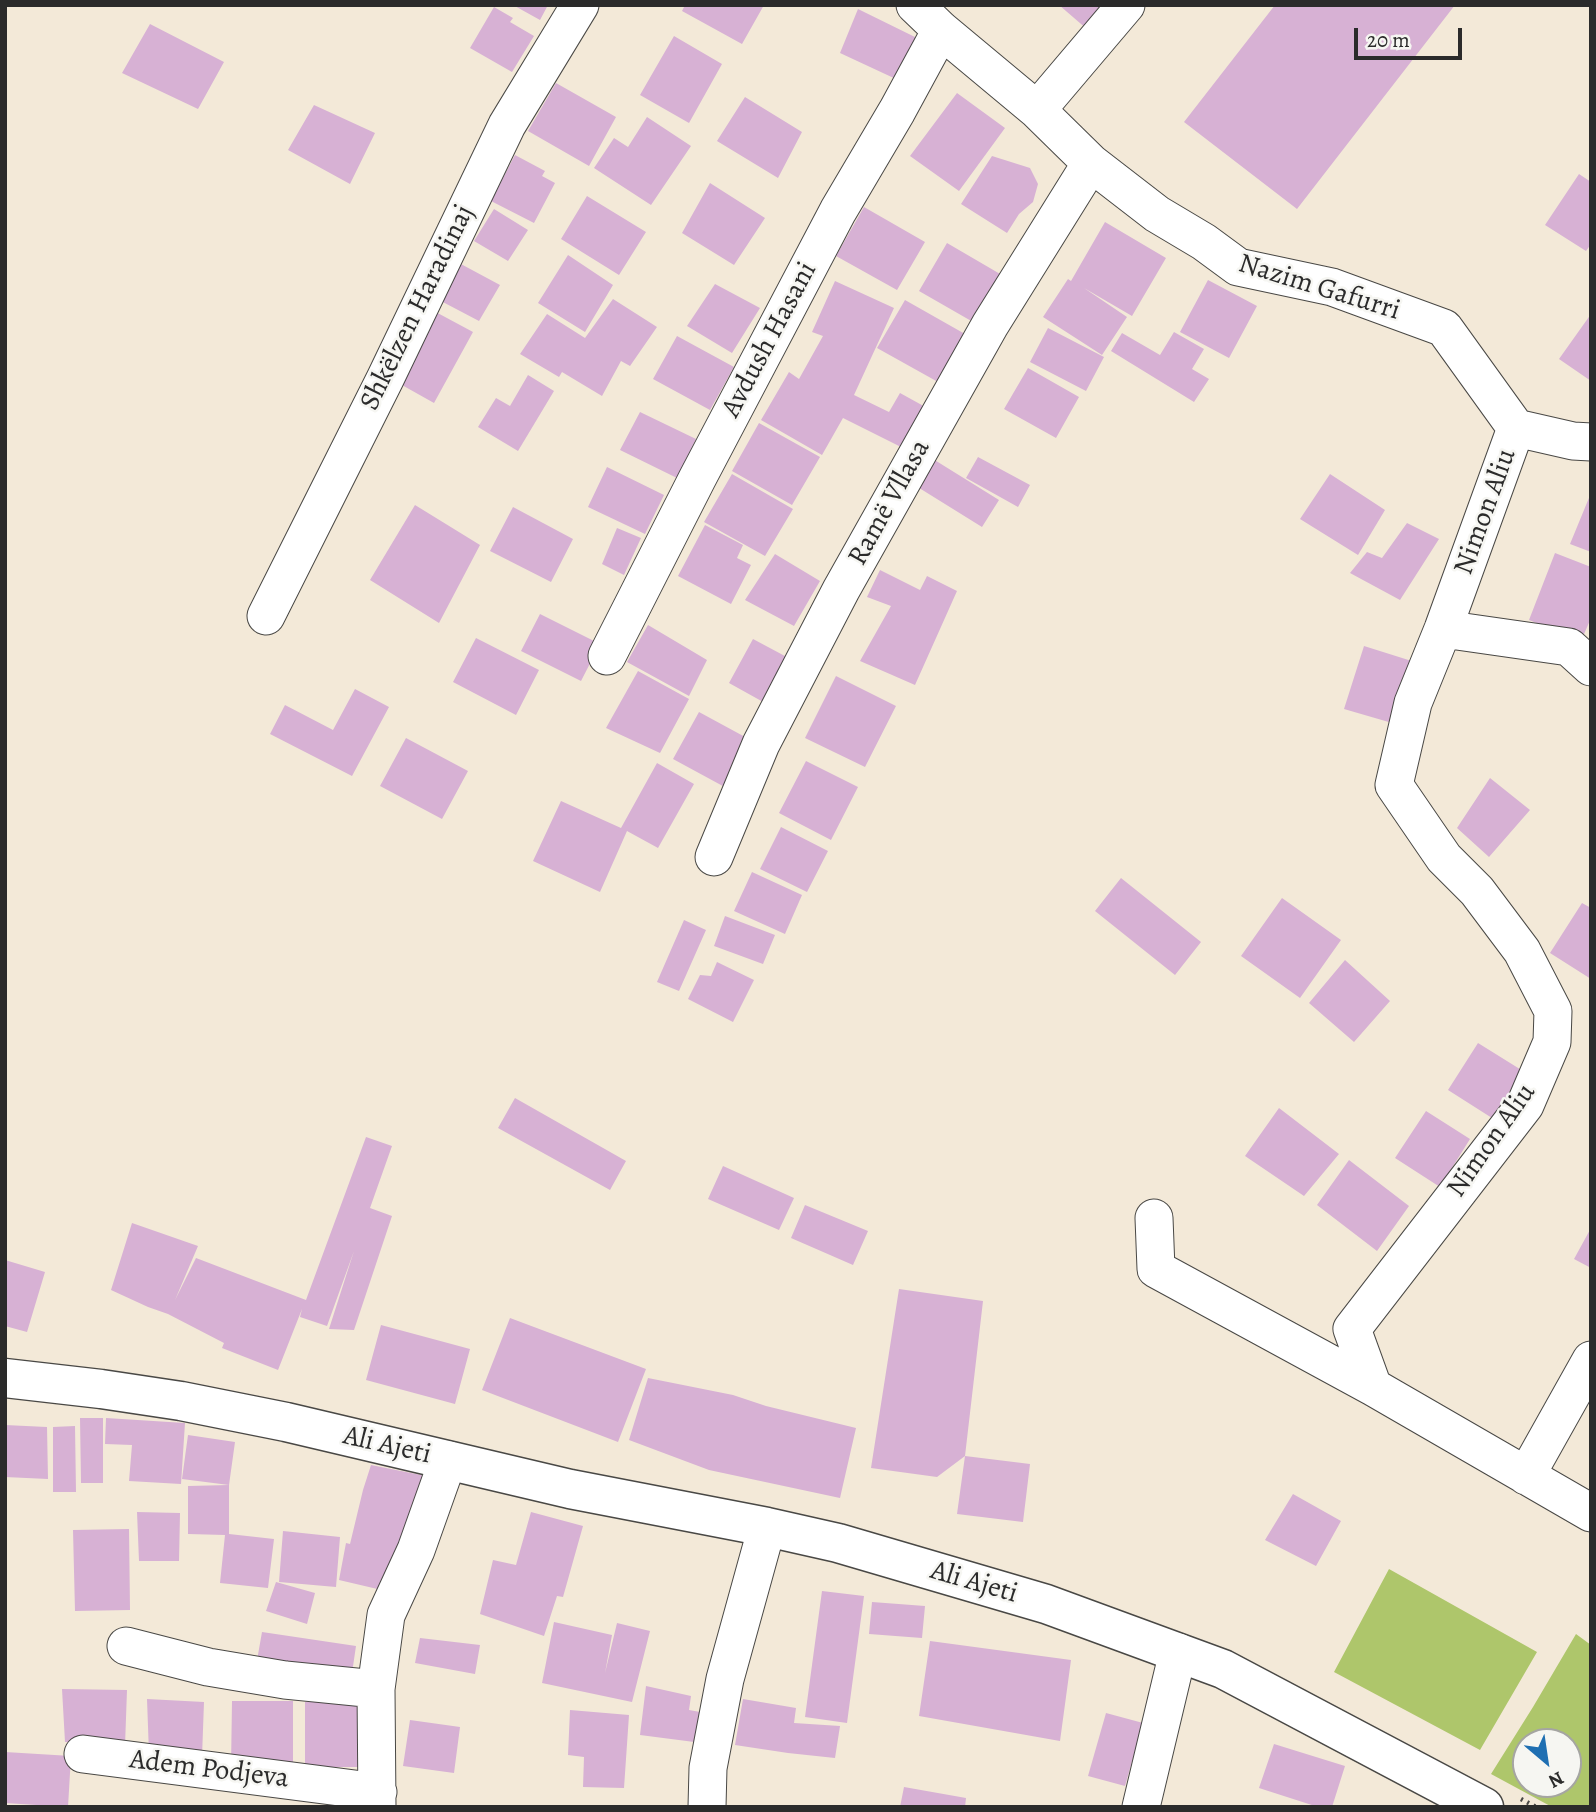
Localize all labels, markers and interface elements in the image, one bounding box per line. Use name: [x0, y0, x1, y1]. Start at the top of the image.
scale bar: [1358, 14, 1466, 58]
text: 20 m: [1367, 26, 1410, 54]
street label: Shkëlzen Haradinaj: [354, 200, 482, 416]
street label: Nazim Gafurri: [1234, 247, 1404, 329]
street label: Avdush Hasani: [715, 257, 825, 423]
street label: Ramë Vllasa: [842, 434, 938, 572]
street label: Nimon Aliu: [1448, 444, 1524, 580]
street label: Nimon Aliu: [1441, 1077, 1543, 1205]
street label: Ali Ajeti: [340, 1420, 434, 1472]
street label: Ali Ajeti: [927, 1555, 1021, 1611]
north arrow: [1512, 1728, 1582, 1798]
street label: Adem Podjeva: [127, 1744, 291, 1796]
text: N: [1544, 1765, 1569, 1794]

